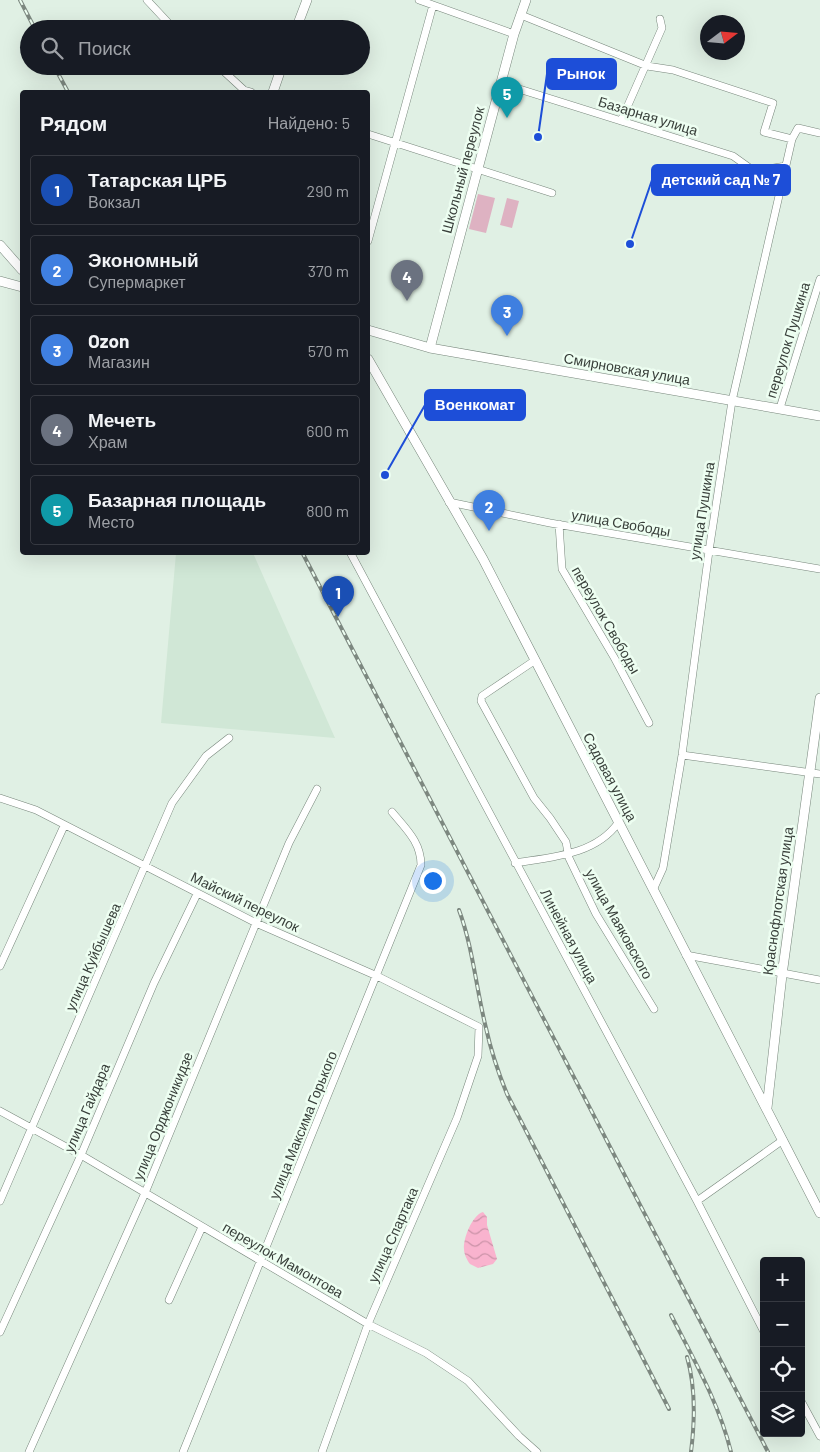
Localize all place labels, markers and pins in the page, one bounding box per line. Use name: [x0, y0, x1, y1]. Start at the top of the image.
callout: Рынок: [547, 59, 616, 89]
pin: 5: [491, 77, 523, 118]
callout: детский сад № 7: [652, 165, 790, 195]
pin: 4: [391, 260, 423, 301]
pin: 3: [491, 295, 523, 336]
callout: Военкомат: [425, 390, 525, 420]
pin: 2: [473, 490, 505, 531]
pin: 1: [322, 576, 354, 617]

